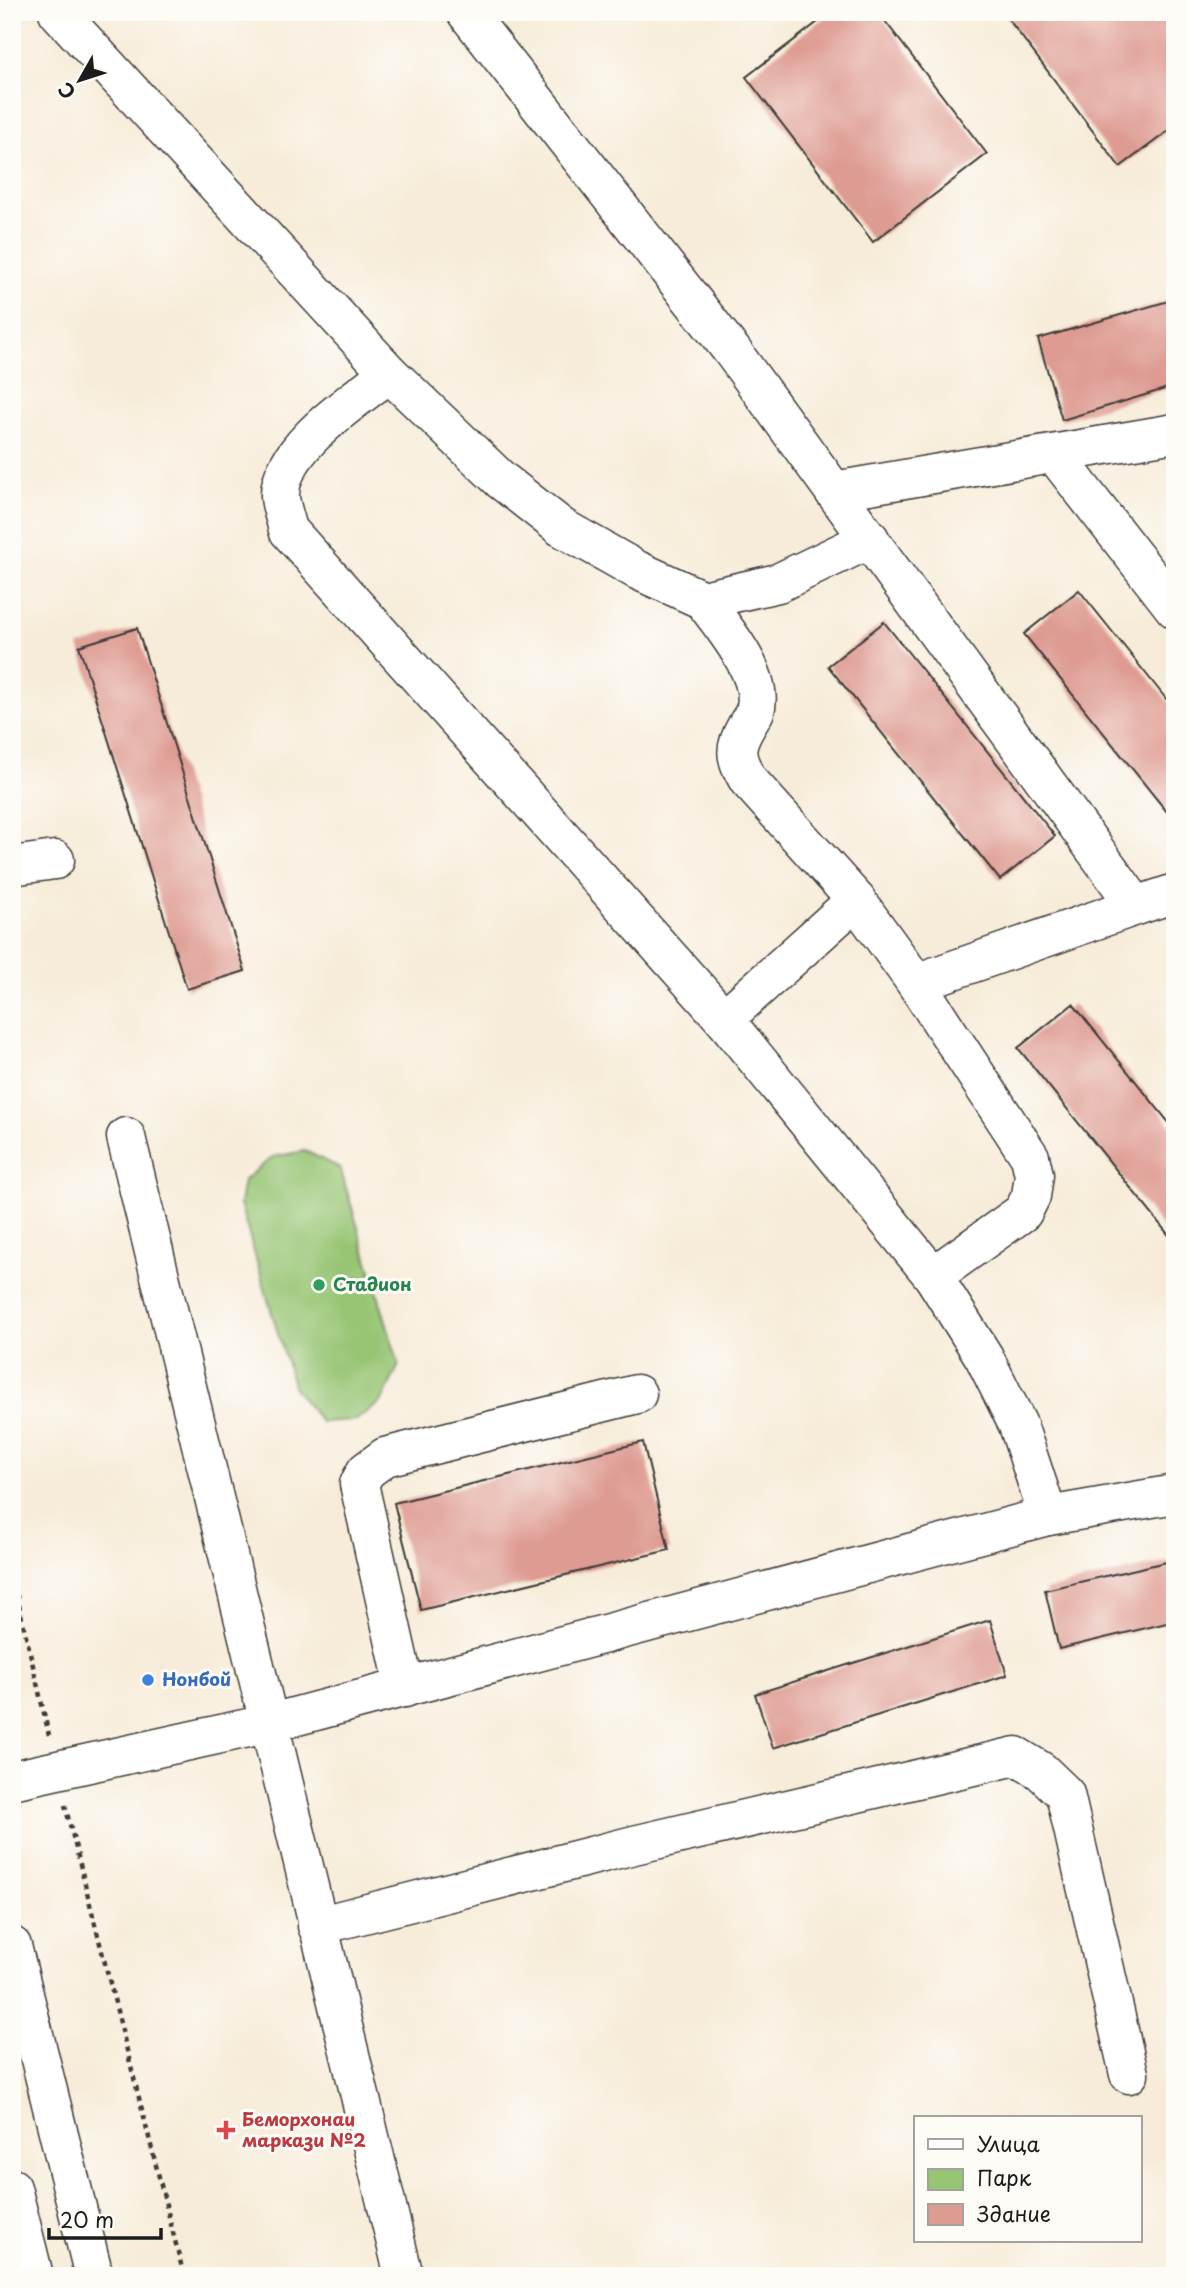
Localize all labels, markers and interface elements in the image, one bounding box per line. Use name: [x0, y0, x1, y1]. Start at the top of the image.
north arrow: [46, 46, 116, 116]
text: С: [51, 77, 81, 106]
place label: Стадион: [333, 1270, 412, 1297]
marker: Стадион: [311, 1277, 327, 1293]
place label: Нонбой: [162, 1665, 231, 1692]
marker: Нонбой: [140, 1672, 156, 1688]
place label: Беморхонаи маркази №2: [242, 2105, 366, 2153]
legend: [914, 2116, 1142, 2242]
marker: Беморхонаи маркази №2: [216, 2120, 236, 2140]
text: Улица: [977, 2127, 1040, 2159]
text: Парк: [977, 2161, 1032, 2193]
scale bar: [49, 2197, 161, 2241]
text: Здание: [977, 2197, 1051, 2229]
text: 20 m: [60, 2203, 114, 2235]

